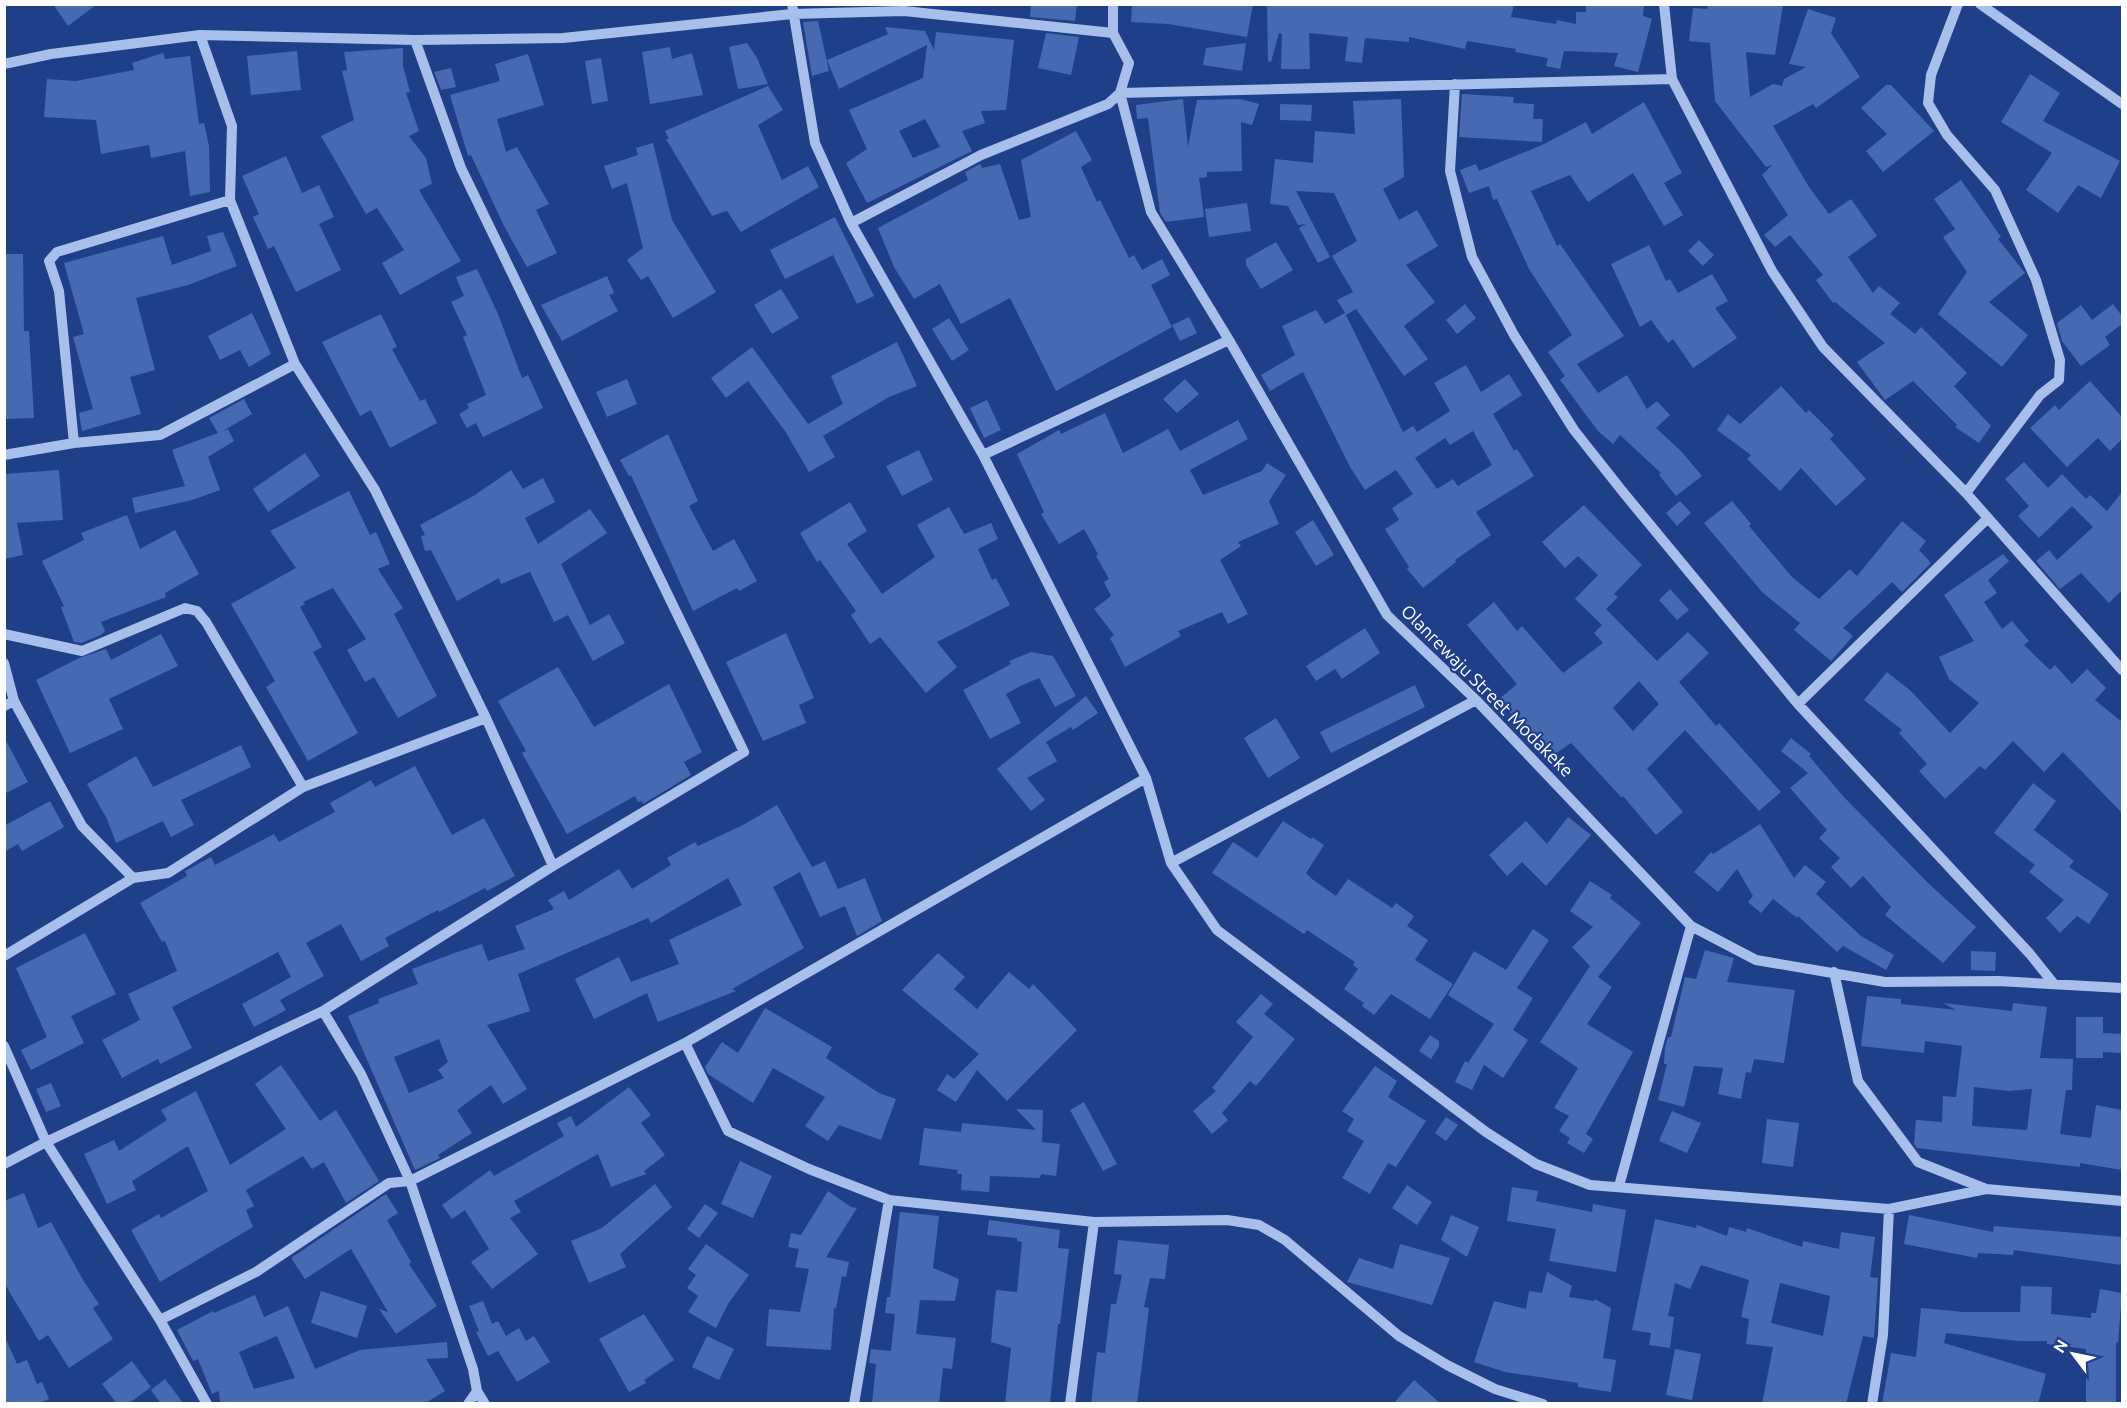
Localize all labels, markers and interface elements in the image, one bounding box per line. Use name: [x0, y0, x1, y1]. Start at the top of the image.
street label: Olanrewaju Street Modakeke: [1398, 600, 1578, 780]
north arrow: [2043, 1324, 2103, 1384]
text: N: [2049, 1336, 2071, 1356]

